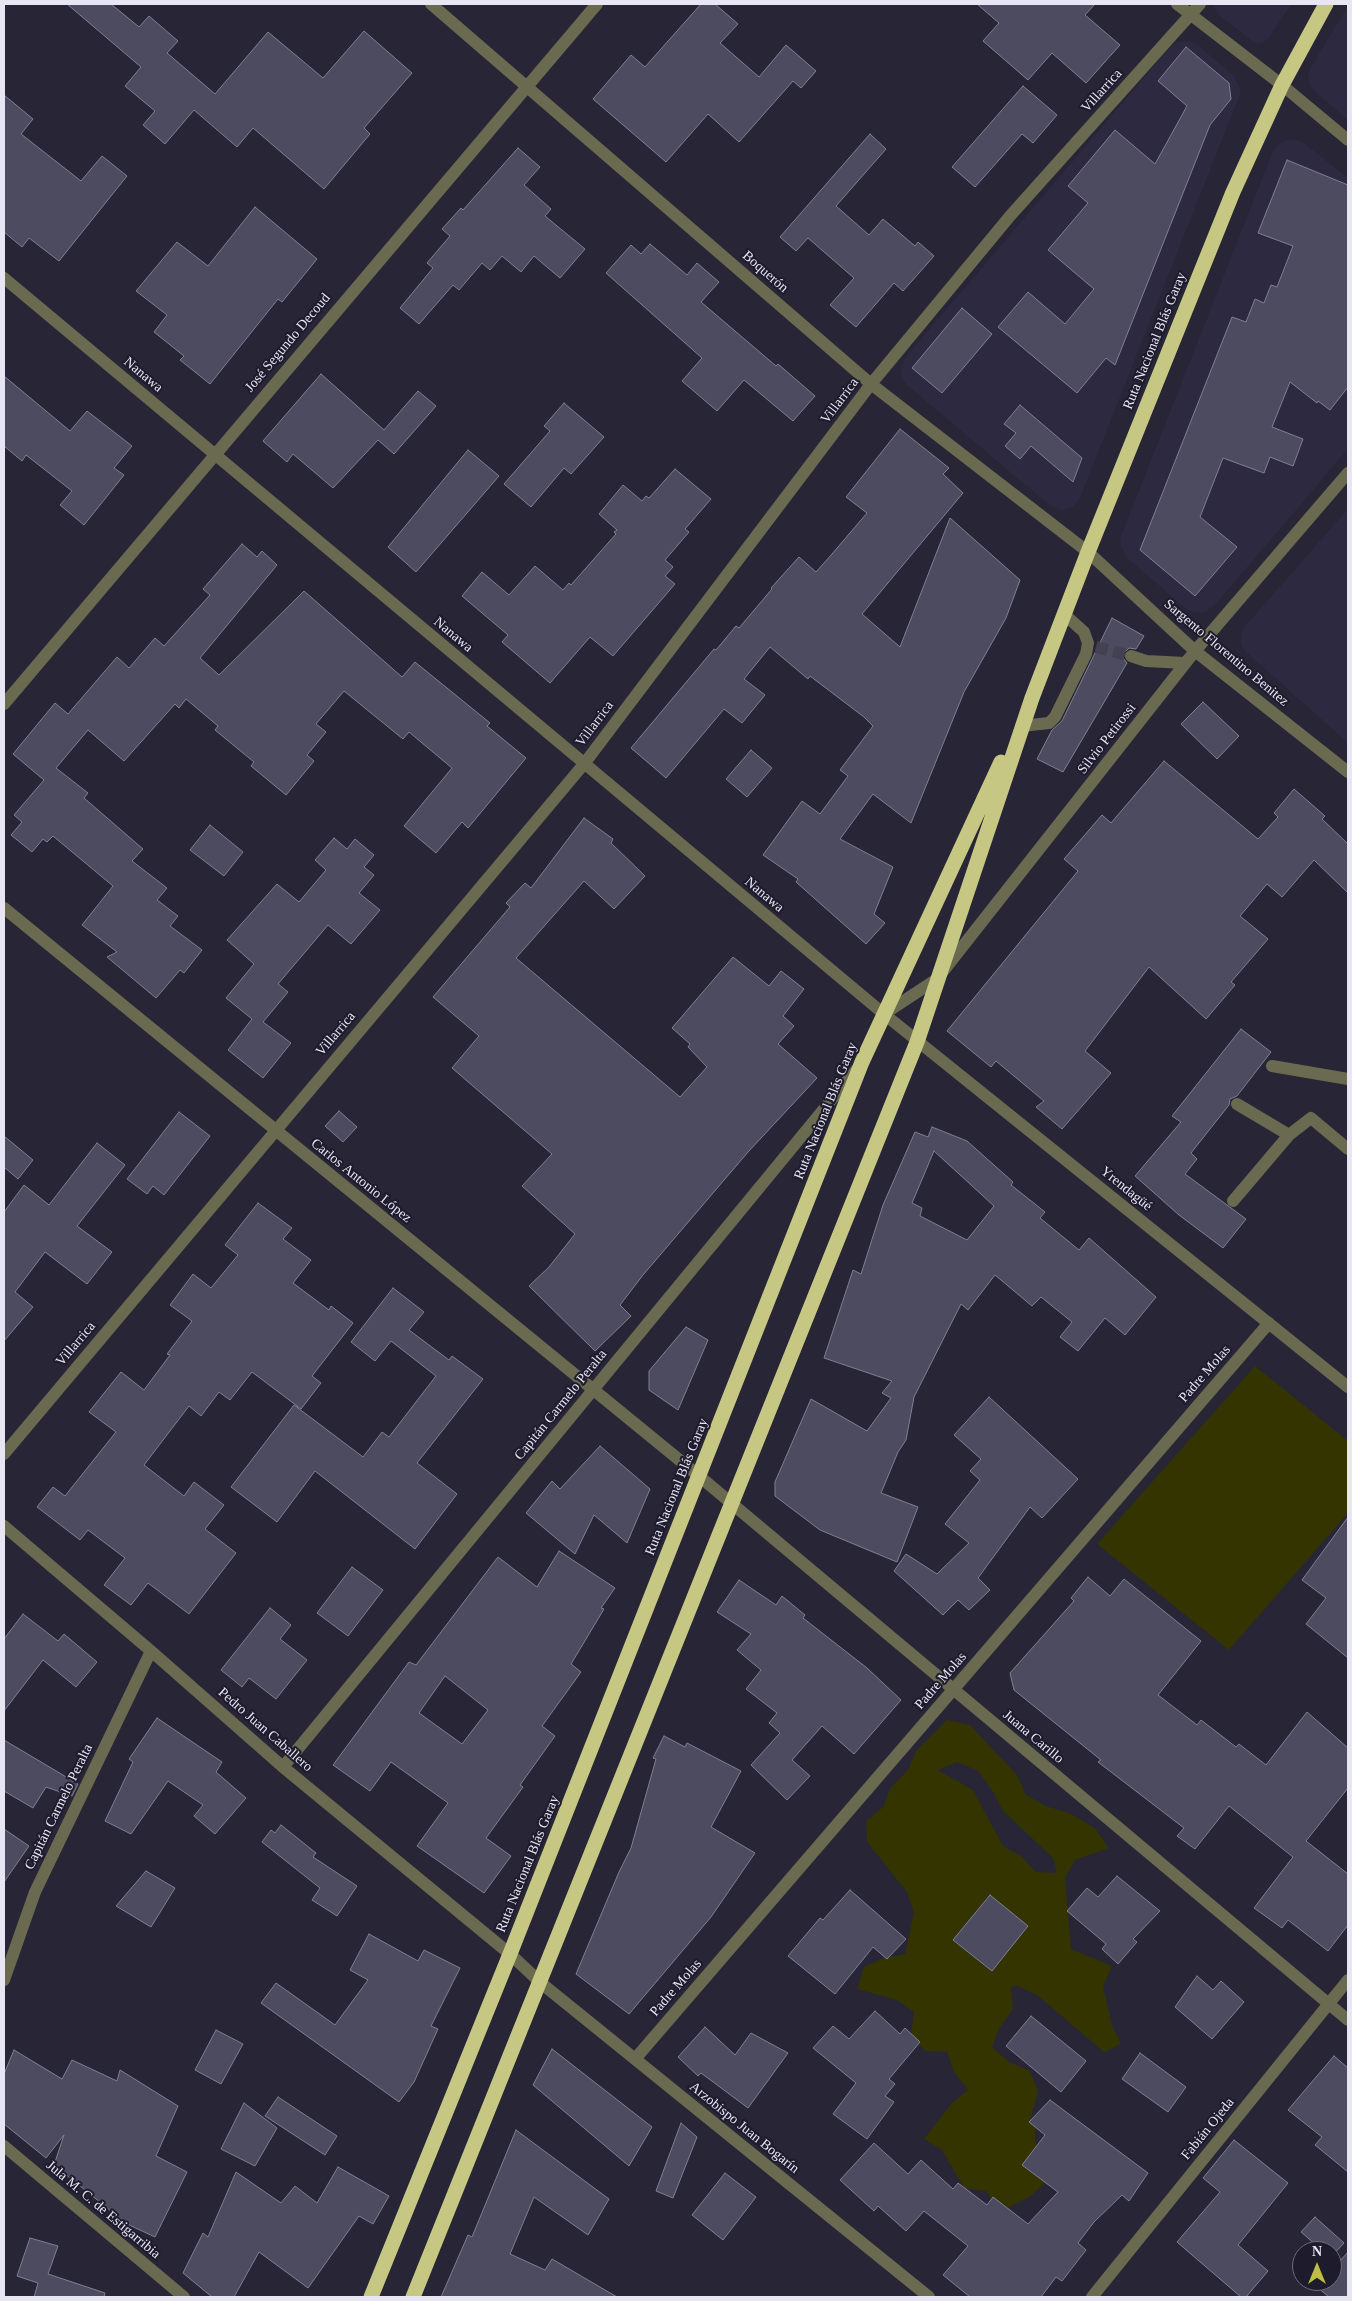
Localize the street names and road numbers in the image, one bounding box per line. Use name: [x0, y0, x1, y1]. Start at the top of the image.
street label: Villarrica: [1078, 66, 1126, 116]
street label: Boquerón: [739, 248, 791, 296]
street label: Ruta Nacional Blás Garay: [1120, 270, 1190, 412]
street label: José Segundo Decoud: [242, 290, 334, 396]
street label: Nanawa: [120, 354, 166, 396]
street label: Villarrica: [817, 375, 863, 427]
street label: Sargento Florentino Benitez: [1160, 596, 1292, 710]
street label: Nanawa: [430, 614, 476, 656]
street label: Villarrica: [572, 698, 618, 750]
street label: Silvio Petirossi: [1074, 700, 1140, 778]
street label: Nanawa: [741, 874, 787, 916]
street label: Villarrica: [313, 1008, 359, 1060]
street label: Ruta Nacional Blás Garay: [791, 1040, 861, 1182]
street label: Carlos Antonio López: [307, 1135, 415, 1227]
street label: Yrendagüé: [1097, 1163, 1155, 1215]
street label: Villarrica: [53, 1318, 99, 1370]
street label: Padre Molas: [1176, 1342, 1234, 1406]
street label: Capitán Carmelo Peralta: [511, 1346, 611, 1464]
street label: Ruta Nacional Blás Garay: [642, 1416, 712, 1558]
street label: Padre Molas: [912, 1649, 970, 1713]
street label: Pedro Juan Caballero: [214, 1684, 316, 1776]
street label: Juana Carillo: [999, 1707, 1067, 1767]
street label: Capitán Carmelo Peralta: [21, 1741, 97, 1873]
street label: Ruta Nacional Blás Garay: [493, 1793, 563, 1935]
street label: Padre Molas: [647, 1956, 705, 2020]
street label: Arzobispo Juan Bogarín: [686, 2079, 802, 2177]
street label: Fabián Ojeda: [1178, 2095, 1238, 2163]
street label: Jula M. C. de Estigarribia: [42, 2157, 164, 2263]

